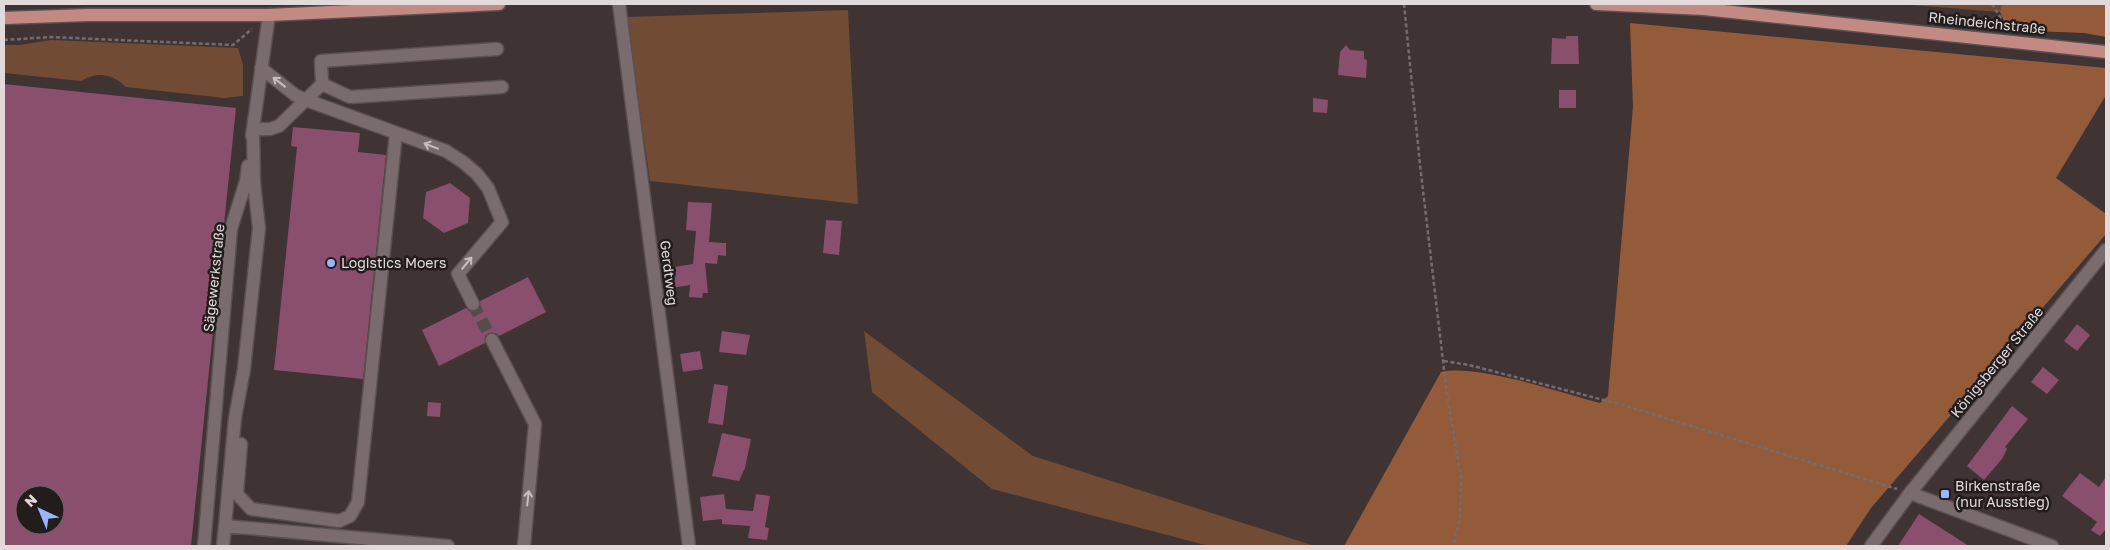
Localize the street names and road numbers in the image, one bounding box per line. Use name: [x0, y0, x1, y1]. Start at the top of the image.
street label: Rheindeichstraße: [1928, 8, 2047, 37]
street label: Sägewerkstraße: [199, 223, 228, 333]
street label: Gerdtweg: [657, 239, 682, 307]
street label: Königsberger Straße: [1947, 303, 2047, 421]

